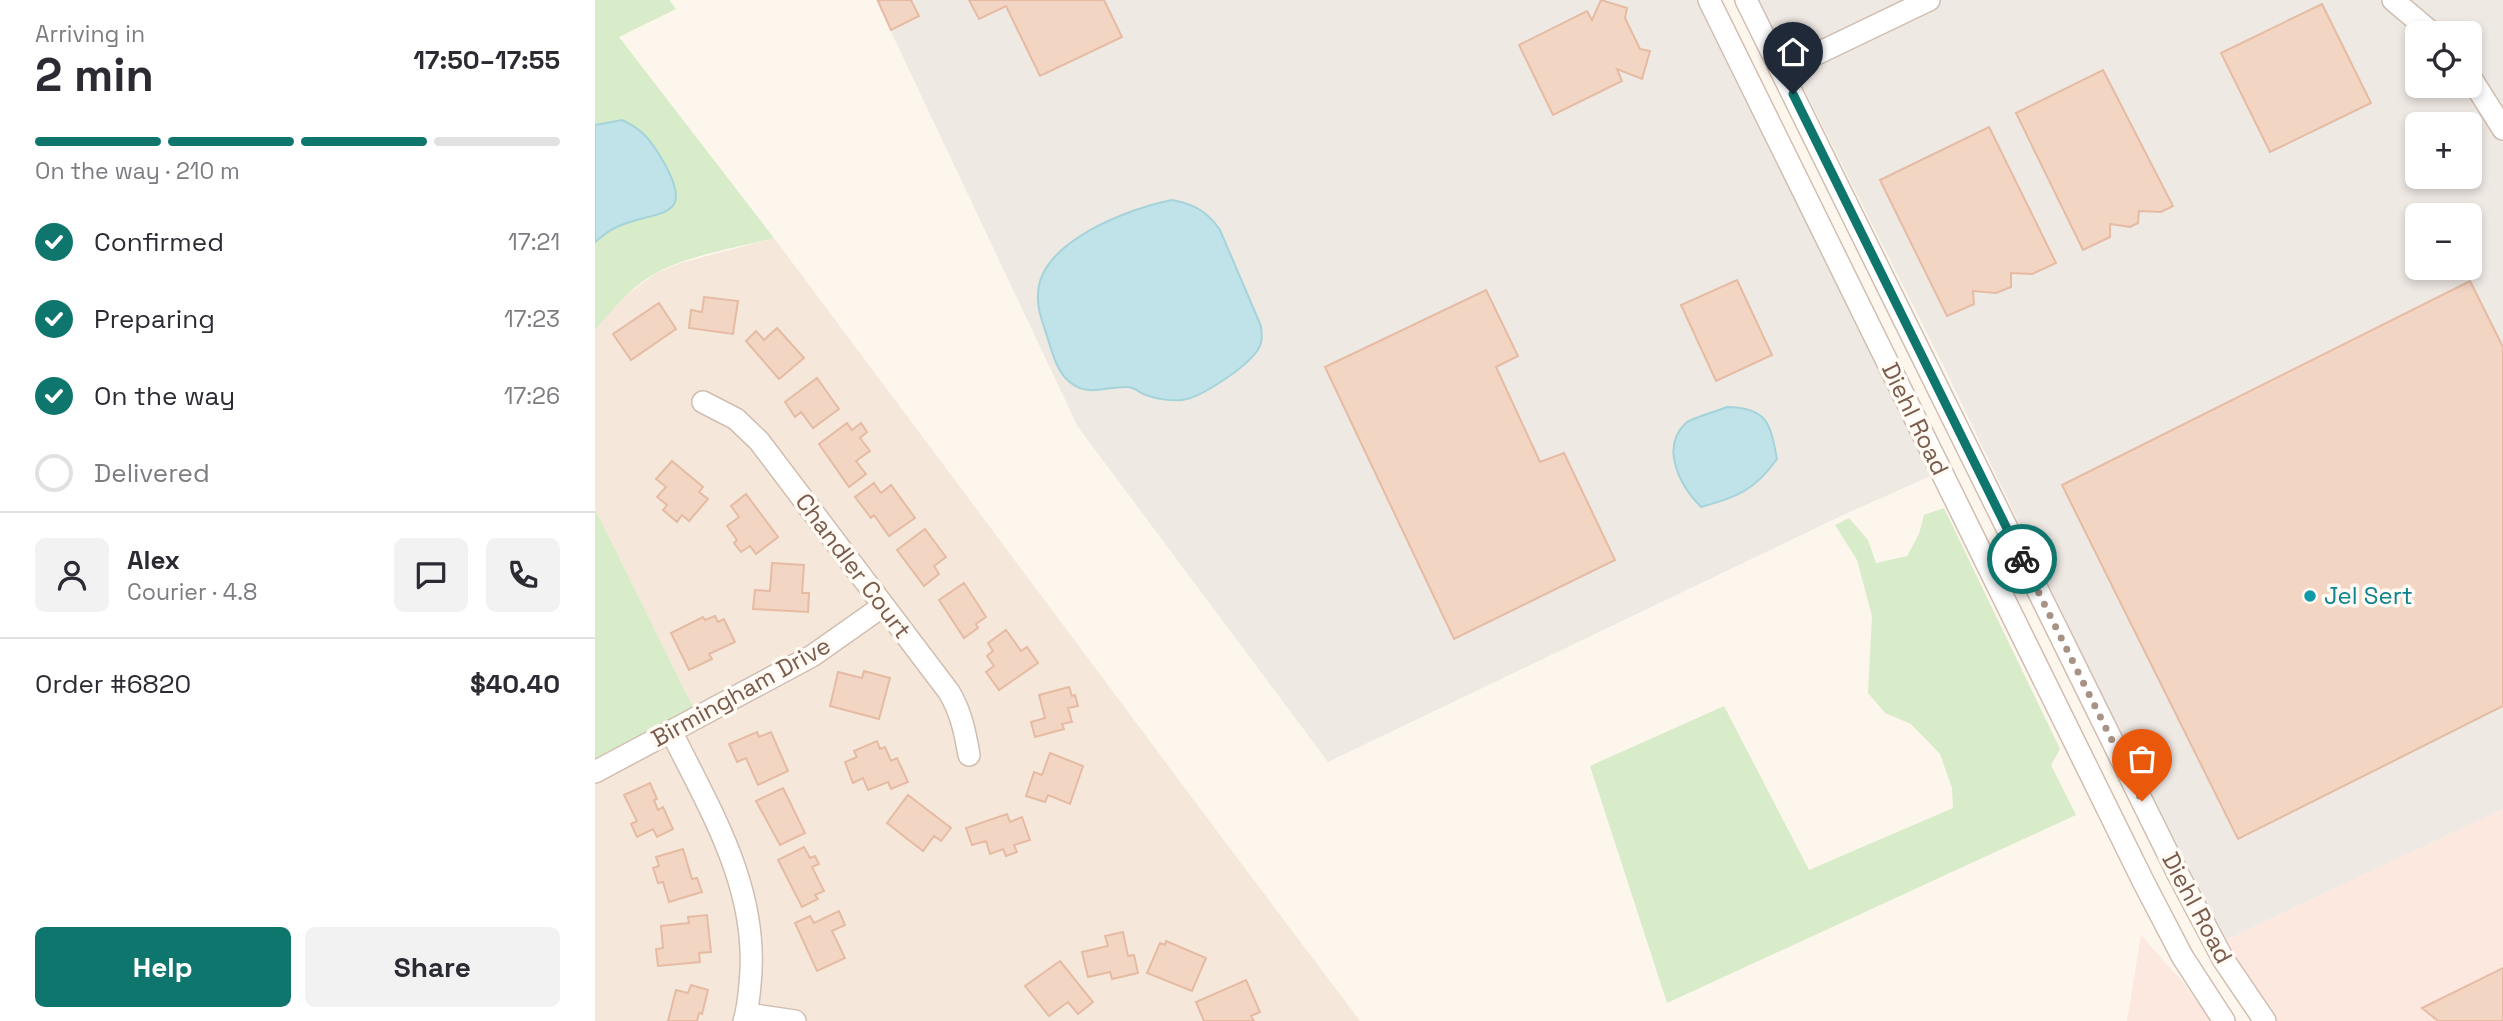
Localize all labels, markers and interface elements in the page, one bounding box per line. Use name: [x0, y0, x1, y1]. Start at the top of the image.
text: Arriving in: [35, 19, 145, 49]
map controls: [2405, 21, 2482, 280]
button: locate: [2405, 21, 2482, 98]
pin: [1763, 22, 1823, 94]
icon: home: [1774, 33, 1812, 71]
text: 17:50–17:55: [413, 43, 560, 77]
text: 2 min: [35, 46, 154, 104]
button: +: [2405, 112, 2482, 189]
text: On the way · 210 m: [35, 156, 240, 186]
button: −: [2405, 203, 2482, 280]
icon: check: [35, 223, 73, 261]
text: Confirmed: [94, 225, 224, 259]
text: 17:21: [508, 227, 560, 257]
icon: check: [35, 300, 73, 338]
text: Preparing: [94, 302, 215, 336]
text: 17:23: [504, 304, 560, 334]
street label: Diehl Road: [1875, 357, 1956, 480]
icon: check: [35, 377, 73, 415]
text: On the way: [94, 379, 235, 413]
text: 17:26: [504, 381, 560, 411]
text: Delivered: [94, 456, 210, 490]
street label: Chandler Court: [789, 487, 918, 645]
courier: [1987, 524, 2057, 594]
button: person: [35, 538, 109, 612]
button: chat: [394, 538, 468, 612]
button: phone: [486, 538, 560, 612]
icon: bike: [2003, 540, 2041, 578]
text: Alex: [127, 543, 180, 577]
text: Courier · 4.8: [127, 577, 257, 607]
place label: Jel Sert: [2324, 580, 2413, 611]
marker: Jel Sert: [2302, 588, 2318, 604]
street label: Birmingham Drive: [646, 629, 836, 754]
text: Order #6820: [35, 667, 191, 701]
text: $40.40: [470, 667, 560, 701]
pin: [2112, 729, 2172, 801]
icon: bag: [2123, 740, 2161, 778]
street label: Diehl Road: [2155, 847, 2240, 969]
button: Help: [35, 927, 291, 1007]
button: Share: [305, 927, 560, 1007]

